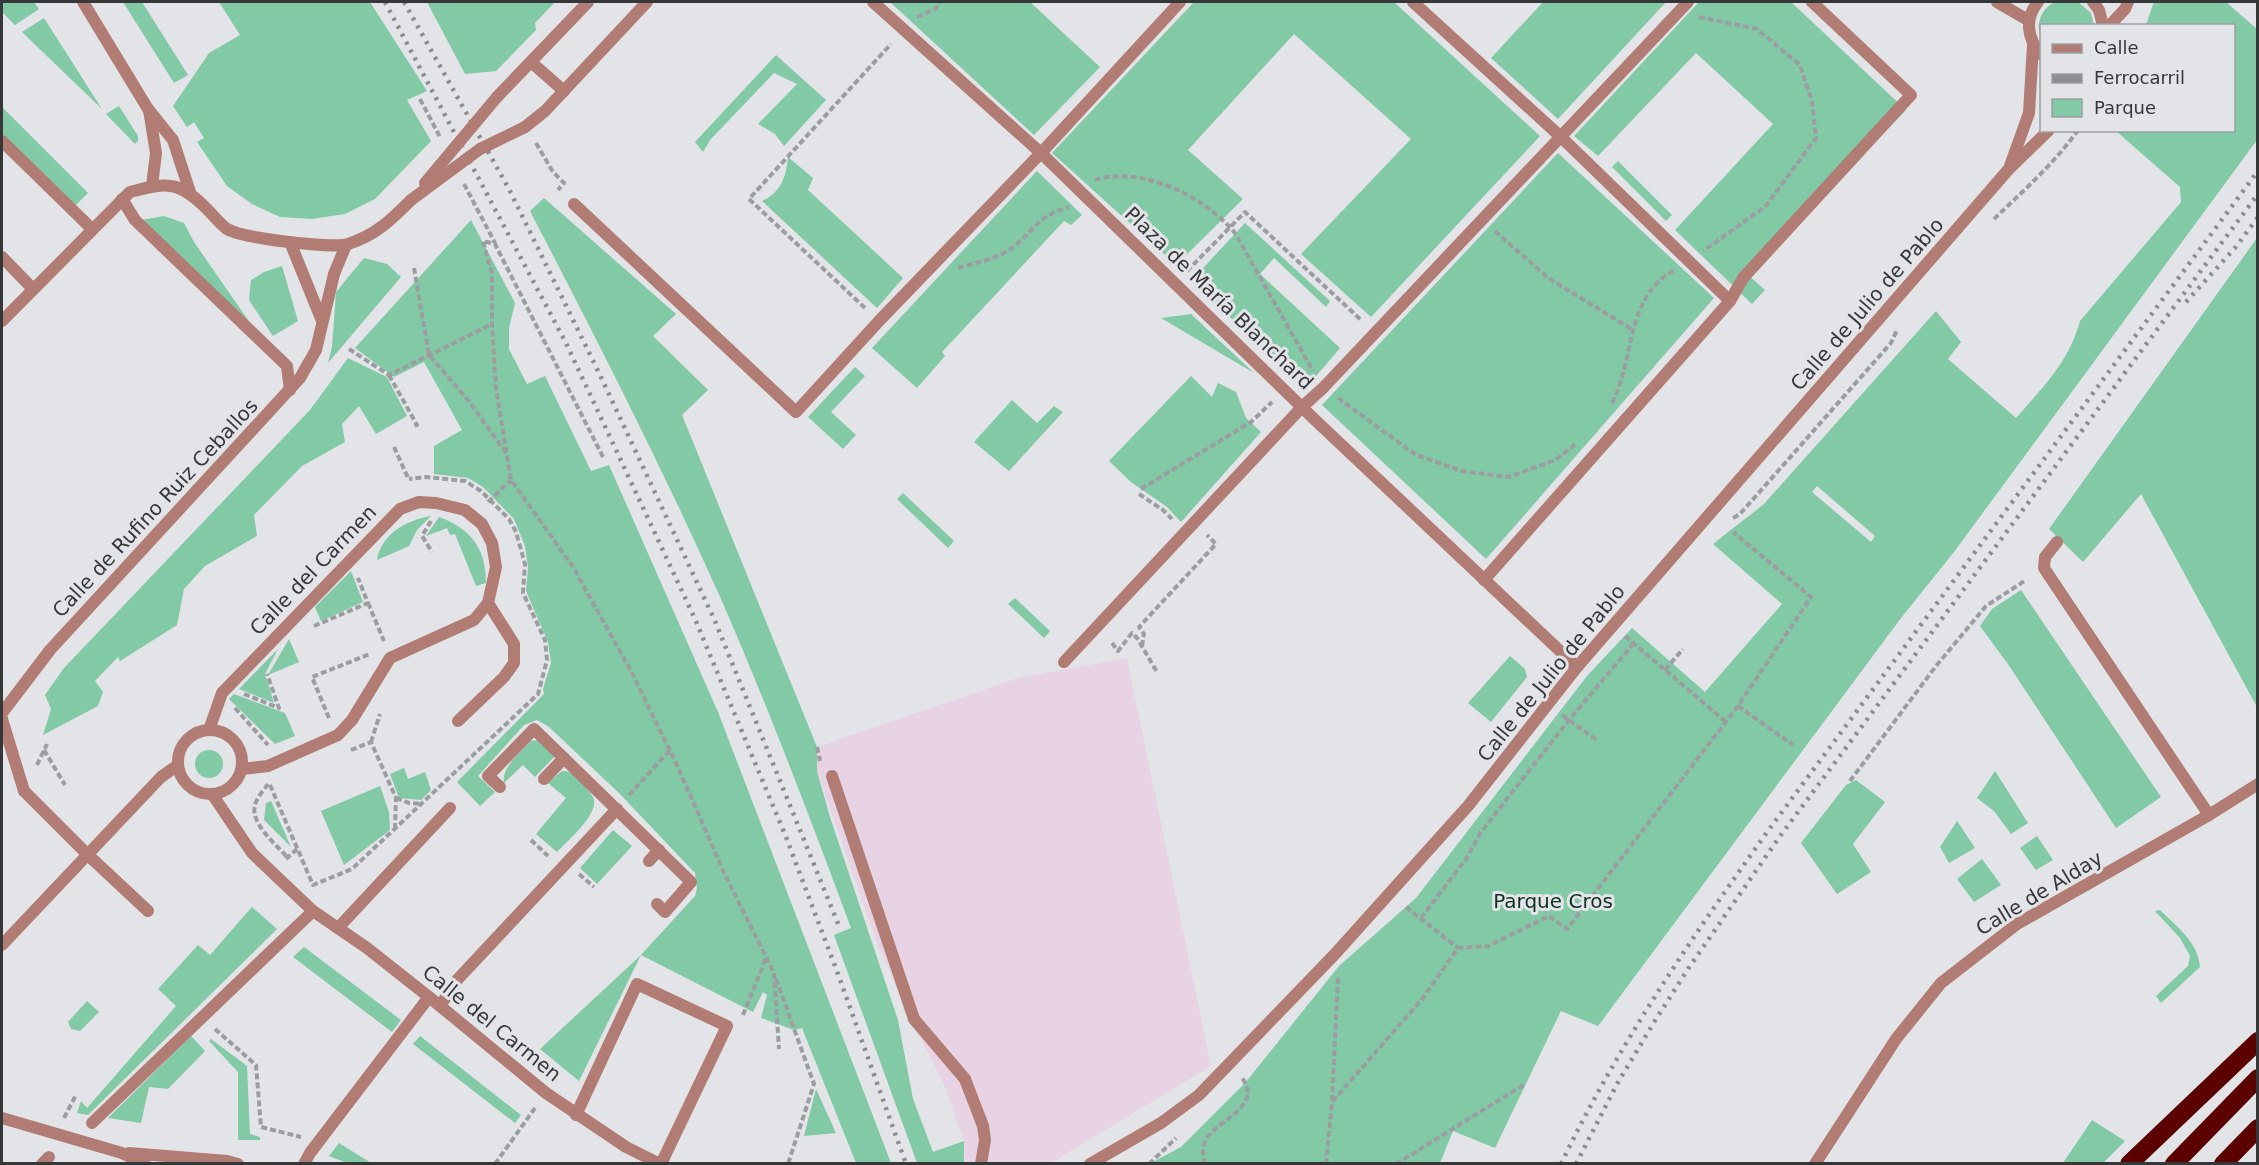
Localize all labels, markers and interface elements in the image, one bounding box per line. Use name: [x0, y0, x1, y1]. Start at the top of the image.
legend: [2040, 24, 2235, 132]
text: Calle: [2094, 37, 2139, 58]
text: Ferrocarril: [2094, 67, 2185, 88]
text: Parque: [2094, 97, 2156, 118]
street label: Plaza de María Blanchard: [1120, 202, 1318, 394]
street label: Calle de Julio de Pablo: [1785, 213, 1949, 395]
street label: Calle de Rufino Ruiz Ceballos: [47, 394, 263, 622]
street label: Calle del Carmen: [245, 500, 381, 640]
street label: Calle de Julio de Pablo: [1472, 580, 1630, 766]
street label: Calle de Alday: [1971, 846, 2107, 940]
park label: Parque Cros: [1493, 889, 1613, 913]
street label: Calle del Carmen: [418, 960, 566, 1086]

